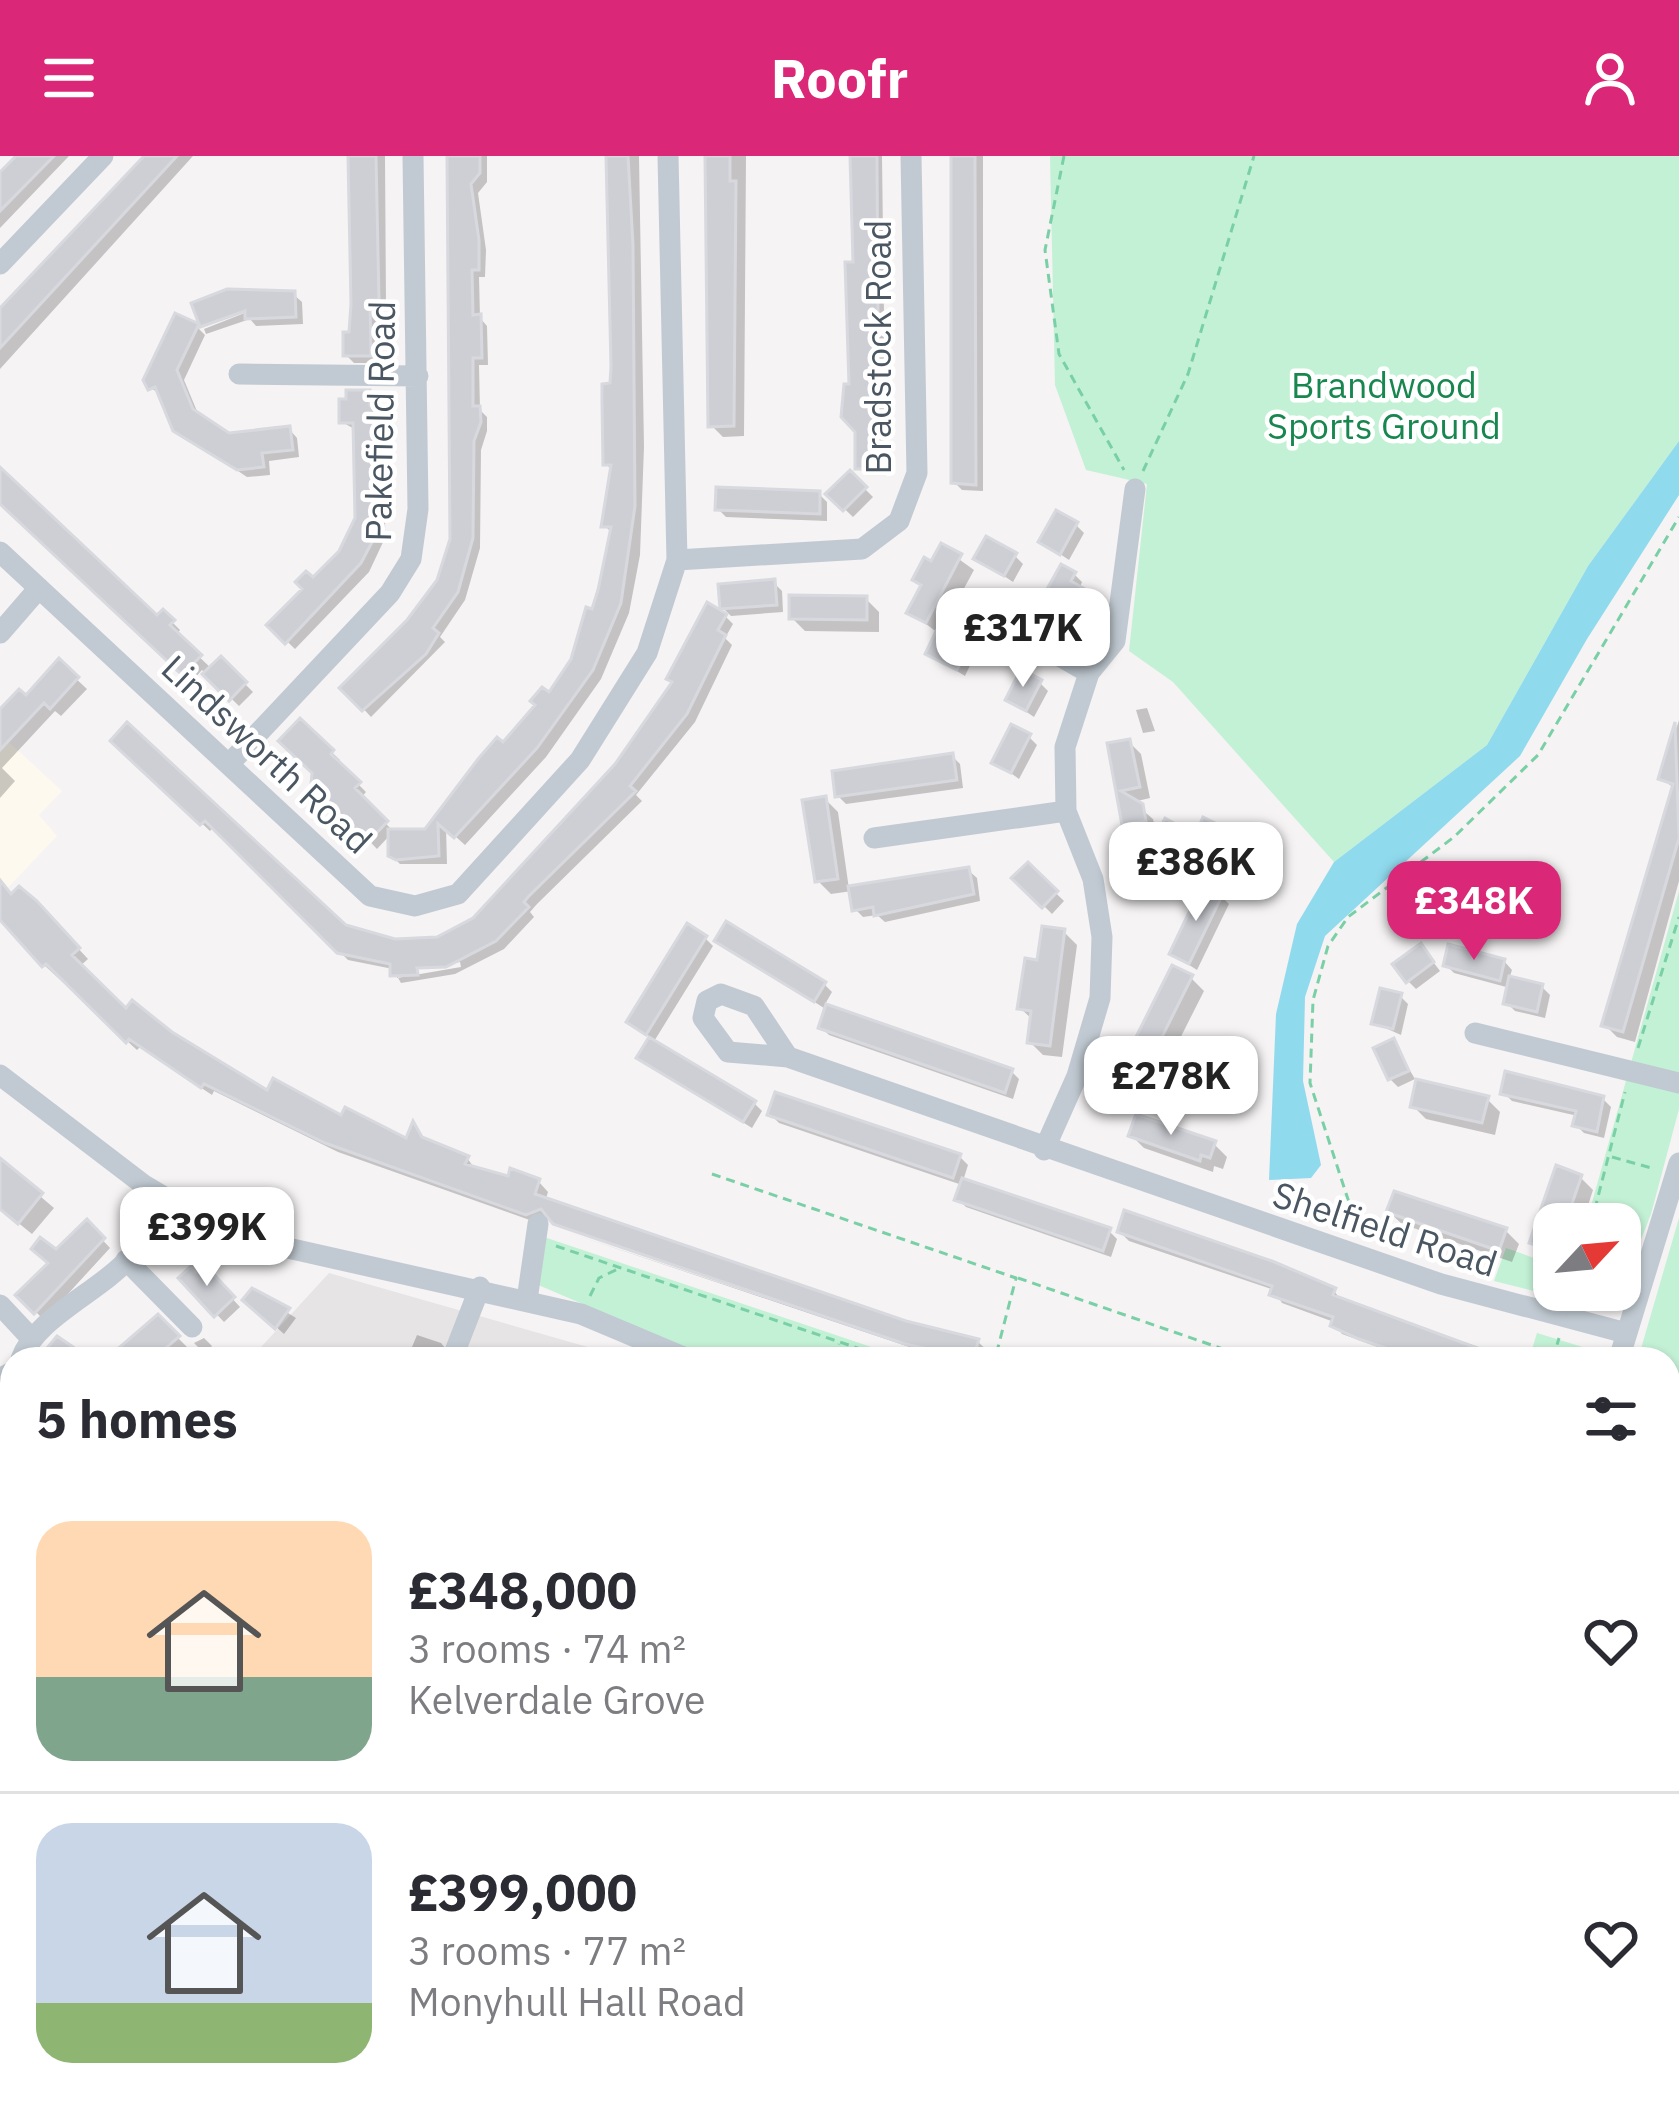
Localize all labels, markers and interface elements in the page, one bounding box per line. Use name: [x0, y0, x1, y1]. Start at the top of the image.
text: Roofr: [771, 43, 908, 113]
icon: menu: [36, 45, 102, 111]
icon: person: [1577, 45, 1643, 111]
street label: Bradstock Road: [854, 220, 901, 474]
street label: Pakefield Road: [354, 300, 405, 542]
park label: Brandwood Sports Ground: [1267, 361, 1501, 449]
pin: £317K: [939, 588, 1107, 690]
text: £317K: [963, 601, 1083, 652]
street label: Lindsworth Road: [152, 644, 382, 863]
pin: £386K: [1112, 822, 1280, 924]
text: £386K: [1136, 835, 1256, 886]
pin: £348K: [1390, 861, 1558, 963]
text: £348K: [1414, 874, 1534, 925]
pin: £278K: [1087, 1036, 1255, 1138]
text: £278K: [1111, 1049, 1231, 1100]
street label: Shelfield Road: [1267, 1170, 1503, 1287]
pin: £399K: [123, 1187, 291, 1289]
text: £399K: [147, 1200, 267, 1251]
north arrow: [1533, 1203, 1641, 1311]
map controls: [1533, 1203, 1641, 1311]
text: 5 homes: [36, 1386, 238, 1452]
icon: filters: [1578, 1386, 1644, 1452]
text: £348,000: [408, 1557, 637, 1623]
icon: home: [132, 1569, 276, 1713]
icon: heart: [1578, 1608, 1644, 1674]
text: 3 rooms · 74 m²: [408, 1623, 686, 1674]
text: Kelverdale Grove: [408, 1674, 705, 1725]
text: £399,000: [408, 1859, 637, 1925]
icon: home: [132, 1871, 276, 2015]
icon: heart: [1578, 1910, 1644, 1976]
text: 3 rooms · 77 m²: [408, 1925, 686, 1976]
text: Monyhull Hall Road: [408, 1976, 746, 2027]

